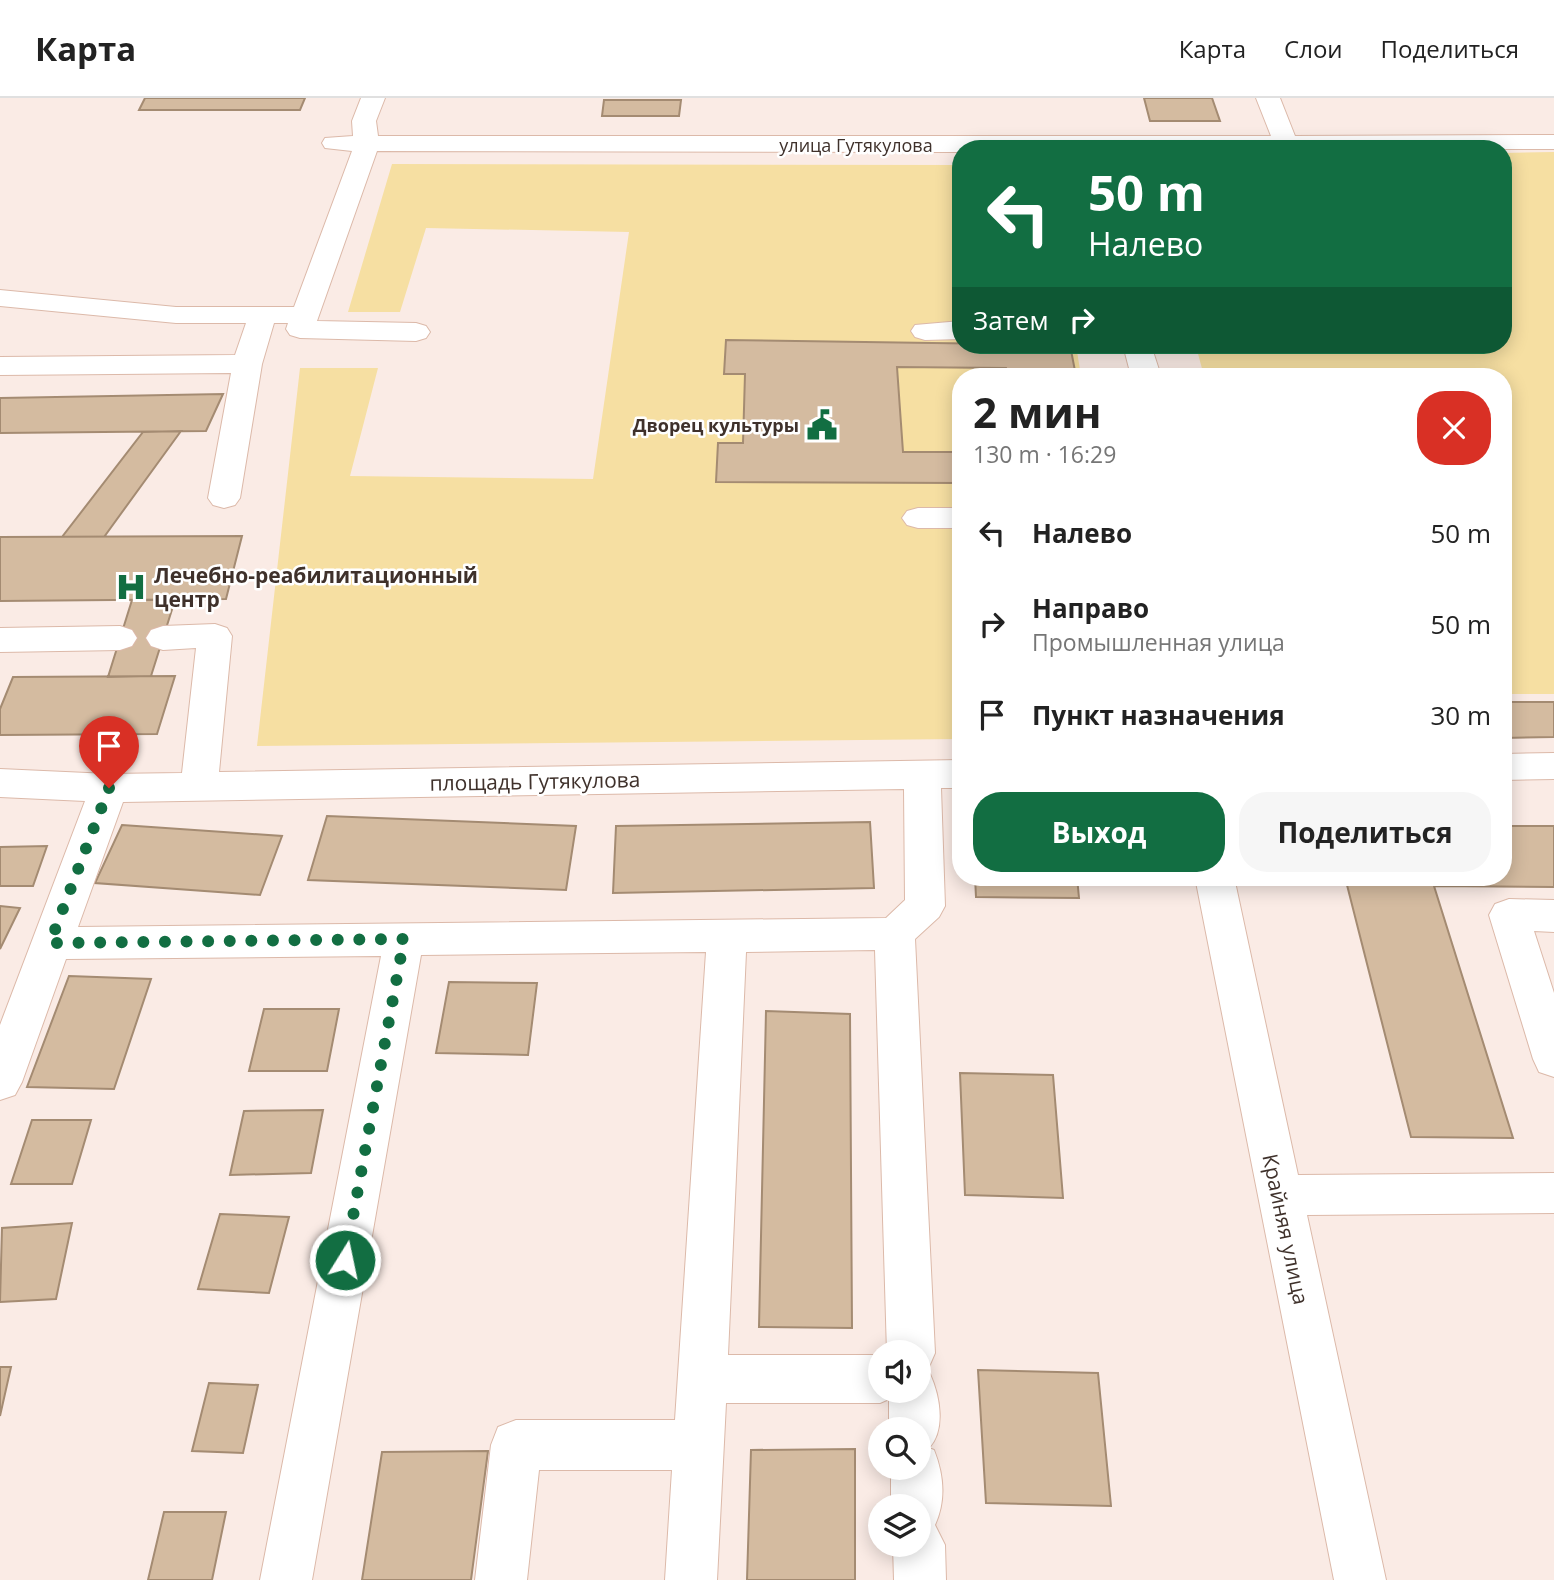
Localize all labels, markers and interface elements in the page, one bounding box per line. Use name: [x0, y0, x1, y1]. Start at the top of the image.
text: Карта: [35, 26, 136, 71]
text: Карта: [1179, 32, 1246, 65]
text: Слои: [1284, 32, 1343, 65]
text: Поделиться: [1381, 32, 1519, 65]
street label: улица Гутякулова: [779, 133, 933, 157]
text: 50 m: [1088, 159, 1205, 225]
icon: left: [973, 168, 1064, 259]
text: Налево: [1088, 222, 1203, 265]
icon: right: [1063, 301, 1101, 339]
text: Затем: [973, 302, 1049, 338]
text: 2 мин: [973, 383, 1101, 440]
button: close: [1417, 391, 1491, 465]
public building icon: Дворец культуры: [805, 408, 839, 442]
place label: Дворец культуры: [633, 413, 799, 437]
text: 130 m · 16:29: [973, 438, 1116, 470]
icon: left: [973, 514, 1011, 552]
text: Налево: [1032, 515, 1132, 551]
text: 50 m: [1430, 515, 1491, 551]
place label: Лечебно-реабилитационный центр: [154, 561, 478, 613]
hospital icon: Лечебно-реабилитационный центр: [114, 570, 148, 604]
text: Направо: [1032, 590, 1149, 626]
icon: right: [973, 605, 1011, 643]
text: 50 m: [1430, 606, 1491, 642]
text: Промышленная улица: [1032, 626, 1285, 658]
icon: arrive: [973, 696, 1011, 734]
text: Пункт назначения: [1032, 697, 1285, 733]
text: 30 m: [1430, 697, 1491, 733]
pin: [79, 716, 139, 788]
icon: arrive: [90, 727, 128, 765]
street label: площадь Гутякулова: [429, 765, 641, 797]
button: Выход: [973, 792, 1225, 872]
button: Поделиться: [1239, 792, 1491, 872]
street label: Крайняя улица: [1256, 1151, 1316, 1307]
position arrow: [308, 1223, 382, 1297]
map controls: [868, 1340, 931, 1557]
button: sound: [868, 1340, 931, 1403]
button: search: [868, 1417, 931, 1480]
button: layers: [868, 1494, 931, 1557]

